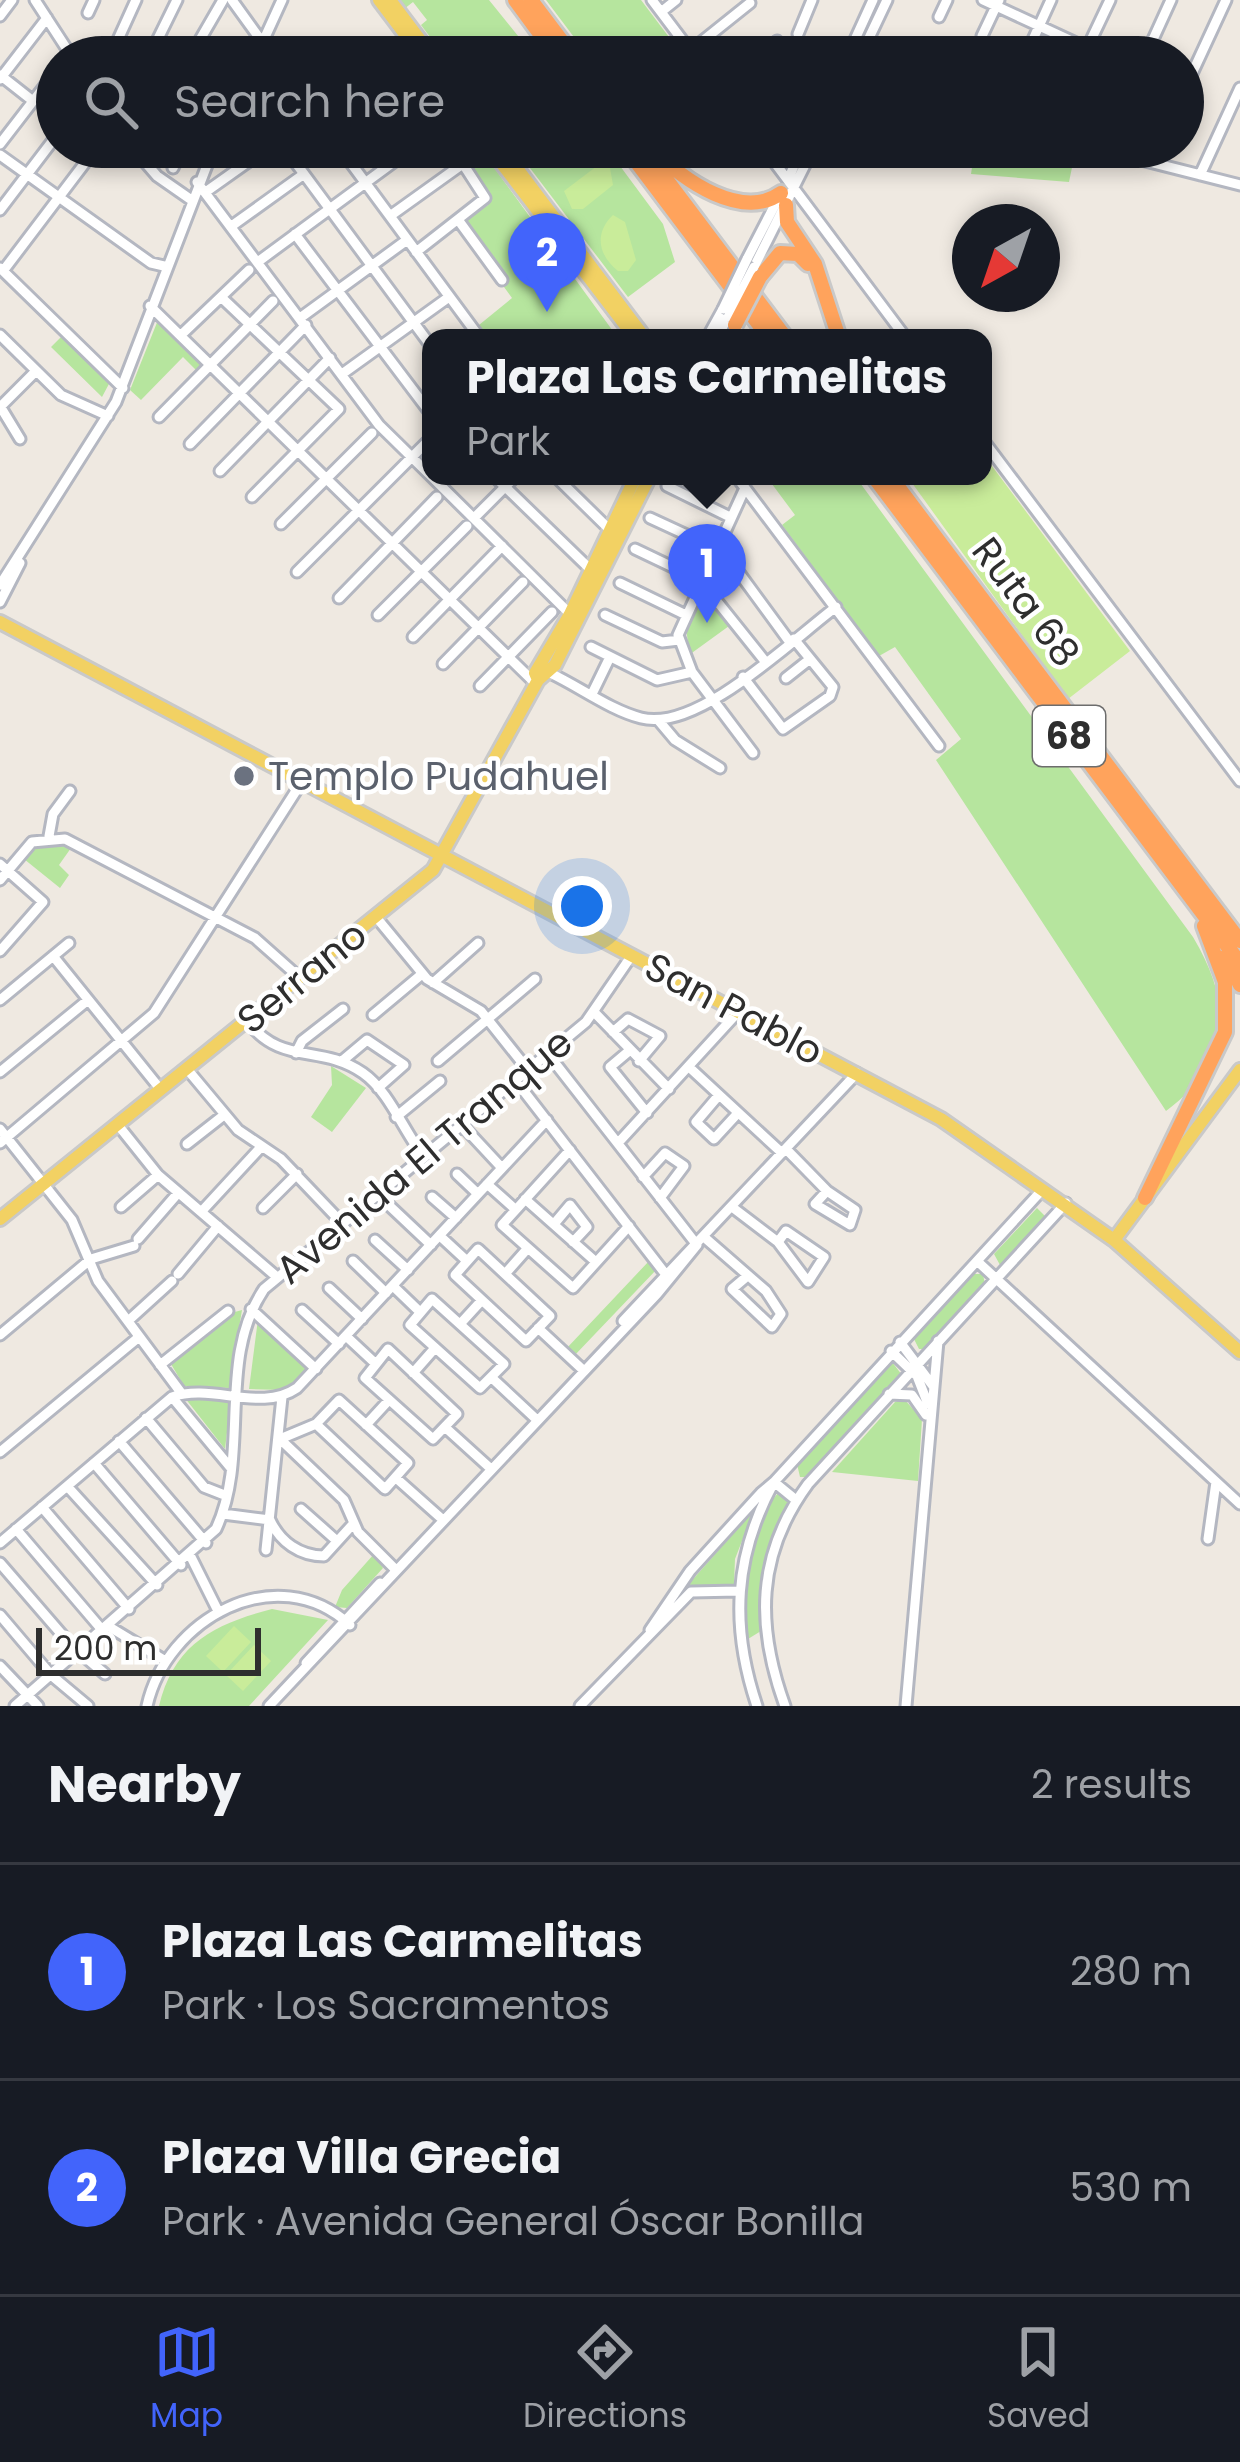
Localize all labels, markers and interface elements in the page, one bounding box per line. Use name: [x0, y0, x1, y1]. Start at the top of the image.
search box: [36, 36, 1204, 168]
icon: search: [78, 69, 144, 135]
text: Search here: [174, 70, 445, 133]
north arrow: [952, 204, 1060, 312]
pin: 2: [508, 213, 586, 312]
popup: [422, 329, 992, 485]
text: Plaza Las Carmelitas: [467, 346, 947, 409]
text: Park: [467, 414, 550, 469]
pin: 1: [668, 524, 746, 623]
street label: Ruta 68: [959, 526, 1093, 678]
road number: 68: [1033, 706, 1105, 766]
place label: Templo Pudahuel: [268, 749, 609, 804]
marker: Templo Pudahuel: [231, 763, 257, 789]
your location: [552, 876, 612, 936]
street label: Serrano: [225, 908, 379, 1046]
street label: San Pablo: [635, 939, 833, 1079]
street label: Avenida El Tranque: [264, 1015, 584, 1297]
scale bar: [36, 1622, 261, 1675]
text: 200 m: [54, 1625, 157, 1672]
text: Nearby: [48, 1748, 241, 1820]
text: 2 results: [1031, 1757, 1192, 1812]
text: Plaza Las Carmelitas: [162, 1910, 643, 1973]
text: 1: [80, 1944, 94, 1999]
text: 280 m: [1070, 1944, 1192, 1999]
text: Park · Los Sacramentos: [162, 1978, 610, 2033]
text: Plaza Villa Grecia: [162, 2126, 561, 2189]
text: 2: [76, 2160, 98, 2215]
text: 530 m: [1069, 2160, 1192, 2215]
text: Park · Avenida General Óscar Bonilla: [162, 2194, 864, 2249]
tab: Map: [150, 2319, 223, 2441]
tab: Directions: [523, 2319, 687, 2441]
tab: Saved: [987, 2319, 1090, 2441]

